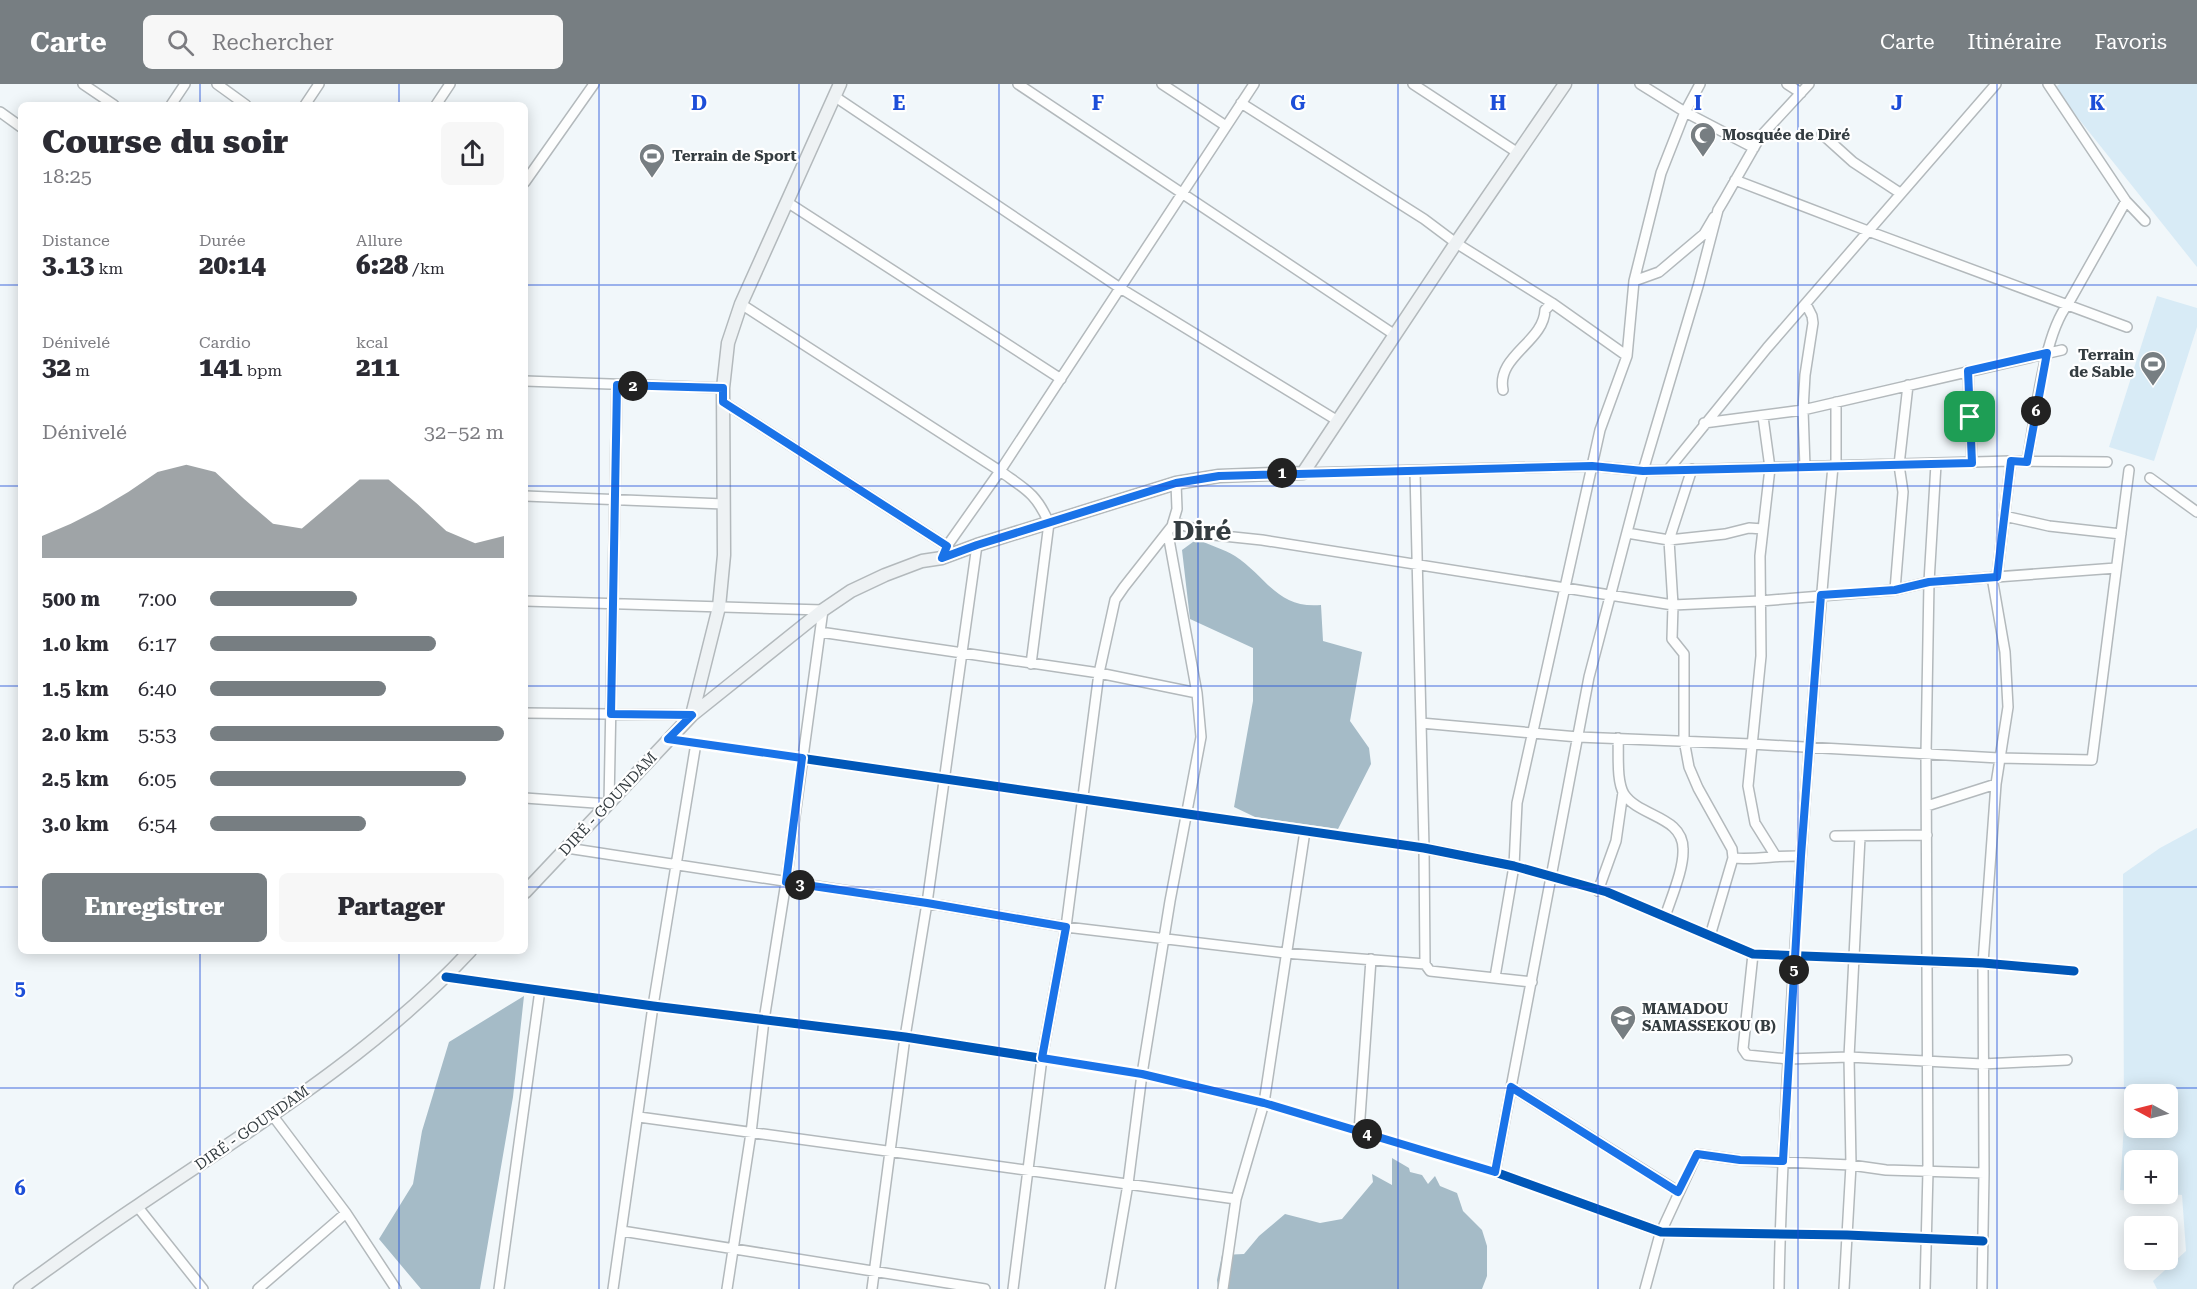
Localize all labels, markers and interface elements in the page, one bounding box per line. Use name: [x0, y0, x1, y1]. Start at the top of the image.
search box: [143, 15, 563, 69]
text: Carte: [30, 26, 107, 59]
icon: search: [164, 26, 197, 59]
text: Rechercher: [212, 30, 334, 55]
text: Carte: [1880, 30, 1935, 54]
text: Itinéraire: [1968, 30, 2062, 54]
text: Favoris: [2095, 30, 2167, 54]
text: D: [691, 91, 707, 115]
text: E: [893, 91, 906, 115]
text: F: [1092, 91, 1104, 115]
text: G: [1290, 91, 1306, 115]
text: H: [1490, 91, 1506, 115]
text: I: [1694, 91, 1702, 115]
text: J: [1891, 91, 1903, 115]
text: K: [2089, 91, 2105, 115]
mosque icon: Mosquée de Diré: [1688, 120, 1718, 158]
text: Course du soir: [42, 122, 289, 161]
button: share: [441, 122, 504, 185]
place label: Mosquée de Diré: [1722, 126, 1850, 144]
sports icon: Terrain de Sport: [637, 141, 667, 179]
place label: Terrain de Sport: [672, 147, 797, 165]
text: 18:25: [42, 164, 92, 188]
text: Distance: [42, 231, 110, 250]
text: Durée: [199, 231, 245, 250]
text: Allure: [356, 231, 403, 250]
text: 3.13: [42, 250, 94, 280]
text: 20:14: [199, 250, 266, 280]
text: 6:28: [356, 250, 408, 280]
text: km: [94, 259, 123, 278]
text: /km: [408, 259, 445, 278]
text: Dénivelé: [42, 333, 110, 352]
text: Cardio: [199, 333, 251, 352]
text: kcal: [356, 333, 388, 352]
place label: Terrain de Sable: [2069, 346, 2134, 381]
sports icon: Terrain de Sable: [2138, 349, 2168, 387]
text: 32: [42, 352, 71, 382]
text: 141: [199, 352, 243, 382]
text: 211: [356, 352, 400, 382]
text: m: [71, 361, 90, 380]
text: bpm: [243, 361, 282, 380]
pin: 2: [618, 371, 648, 401]
text: 2: [629, 376, 637, 395]
pin: [1944, 391, 1995, 442]
pin: 6: [2021, 396, 2051, 426]
icon: arrive: [1953, 400, 1986, 433]
text: 6: [2032, 401, 2040, 420]
text: Dénivelé: [42, 420, 127, 444]
text: 32–52 m: [424, 420, 504, 444]
pin: 1: [1267, 458, 1297, 488]
text: 1: [1278, 463, 1286, 482]
district label: Diré: [1173, 515, 1231, 547]
text: 500 m: [42, 587, 100, 611]
text: 7:00: [138, 587, 177, 611]
text: 1.0 km: [42, 632, 109, 656]
text: 6:17: [138, 632, 177, 656]
text: 1.5 km: [42, 677, 109, 701]
text: 6:40: [138, 677, 177, 701]
text: 2.0 km: [42, 722, 109, 746]
text: 5:53: [138, 722, 177, 746]
street label: DIRÉ - GOUNDAM: [555, 748, 661, 860]
text: 2.5 km: [42, 767, 109, 791]
text: 6:05: [138, 767, 177, 791]
text: 3.0 km: [42, 812, 109, 836]
text: 6:54: [138, 812, 177, 836]
pin: 3: [785, 870, 815, 900]
button: Enregistrer: [42, 873, 267, 942]
button: Partager: [279, 873, 504, 942]
text: 3: [796, 875, 804, 894]
pin: 5: [1779, 955, 1809, 985]
text: 5: [1790, 960, 1798, 979]
text: 5: [14, 976, 26, 1000]
place label: MAMADOU SAMASSEKOU (B): [1642, 1000, 1776, 1035]
school or university icon: MAMADOU SAMASSEKOU (B): [1608, 1003, 1638, 1041]
street label: DIRÉ - GOUNDAM: [191, 1082, 313, 1174]
north arrow: [2124, 1084, 2178, 1138]
map controls: [2124, 1084, 2178, 1270]
pin: 4: [1352, 1119, 1382, 1149]
text: 4: [1363, 1124, 1371, 1143]
button: +: [2124, 1150, 2178, 1204]
text: 6: [14, 1176, 26, 1200]
button: −: [2124, 1216, 2178, 1270]

